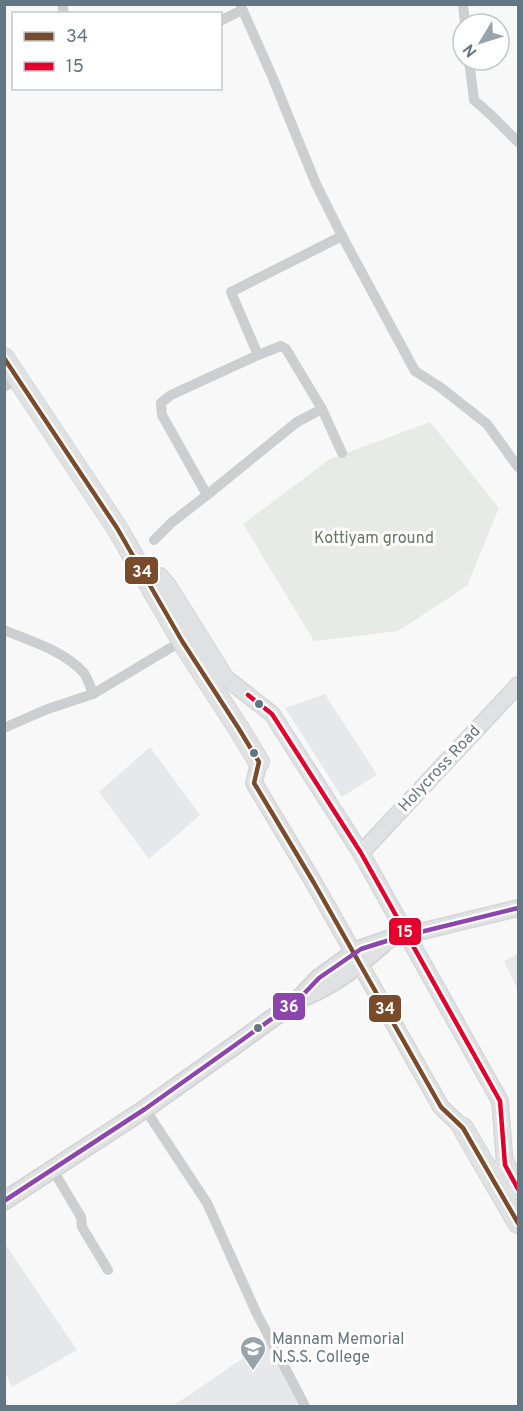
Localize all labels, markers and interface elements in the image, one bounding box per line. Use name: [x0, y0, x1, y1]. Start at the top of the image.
legend: [12, 12, 222, 90]
north arrow: [451, 12, 511, 72]
text: 34: [66, 26, 88, 49]
text: N: [459, 39, 482, 61]
text: 15: [66, 56, 84, 79]
park label: Kottiyam ground: [314, 529, 434, 549]
line badge: 34: [124, 556, 159, 585]
text: 34: [132, 563, 152, 583]
unlabelled marker: [253, 698, 265, 710]
street label: Holycross Road: [395, 722, 485, 816]
unlabelled marker: [248, 747, 260, 759]
line badge: 15: [388, 917, 422, 946]
text: 15: [397, 923, 413, 943]
line badge: 36: [272, 992, 306, 1021]
line badge: 34: [368, 994, 402, 1023]
text: 36: [279, 998, 299, 1018]
text: 34: [375, 1000, 395, 1020]
unlabelled marker: [252, 1022, 264, 1034]
place label: Mannam Memorial N.S.S. College: [272, 1330, 404, 1368]
school or university icon: Mannam Memorial N.S.S. College: [238, 1334, 268, 1372]

